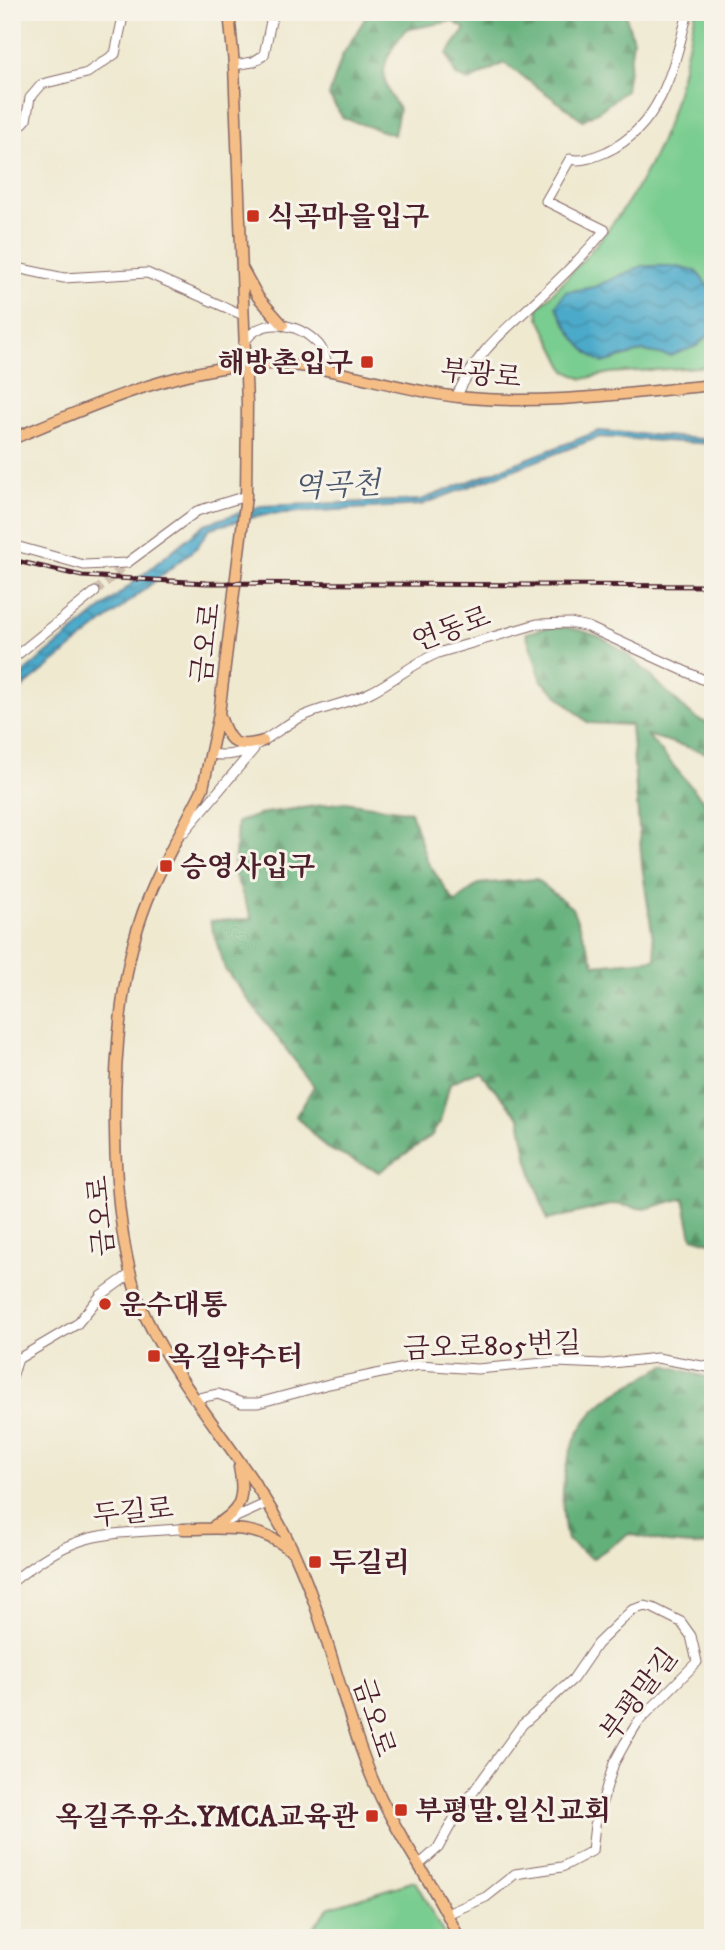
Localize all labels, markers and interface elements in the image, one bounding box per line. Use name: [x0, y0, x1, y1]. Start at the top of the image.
place label: 식곡마을입구: [267, 200, 429, 235]
marker: 식곡마을입구: [245, 208, 261, 224]
place label: 해방촌입구: [218, 346, 353, 381]
street label: 부광로: [439, 353, 523, 396]
marker: 해방촌입구: [359, 354, 375, 370]
water label: 역곡천: [293, 466, 383, 507]
street label: 연동로: [407, 599, 496, 660]
street label: 금오로: [184, 601, 229, 686]
place label: 승영사입구: [180, 850, 315, 885]
marker: 승영사입구: [158, 858, 174, 874]
street label: 금오로: [81, 1174, 122, 1258]
place label: 운수대통: [119, 1288, 227, 1323]
marker: 운수대통: [97, 1296, 113, 1312]
street label: 금오로805번길: [402, 1326, 582, 1367]
place label: 옥길약수터: [168, 1340, 303, 1375]
marker: 옥길약수터: [146, 1348, 162, 1364]
street label: 두길로: [91, 1491, 175, 1534]
place label: 두길리: [329, 1546, 410, 1581]
marker: 두길리: [307, 1554, 323, 1570]
street label: 부평말길: [593, 1641, 686, 1749]
street label: 금오로: [344, 1673, 403, 1761]
place label: 부평말.일신교회: [415, 1794, 611, 1829]
place label: 옥길주유소.YMCA교육관: [56, 1800, 359, 1835]
marker: 부평말.일신교회: [393, 1802, 409, 1818]
marker: 옥길주유소.YMCA교육관: [364, 1808, 380, 1824]

